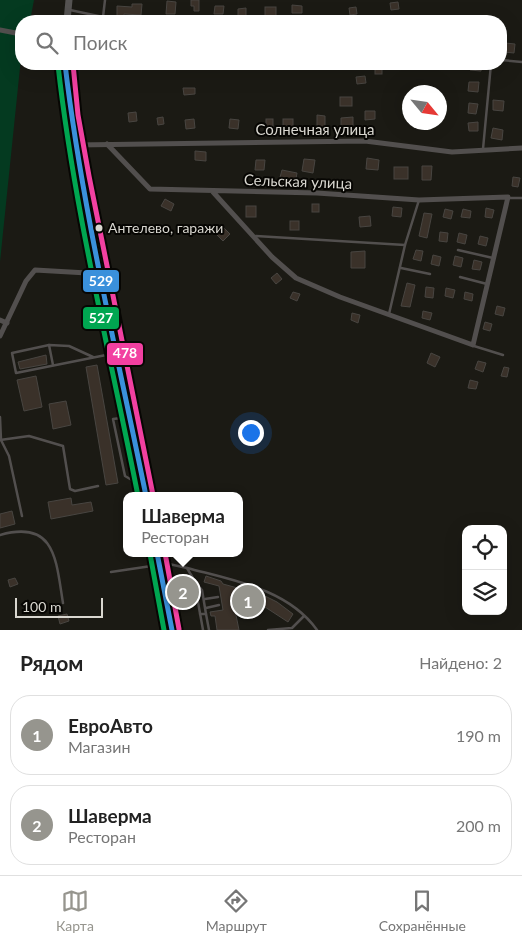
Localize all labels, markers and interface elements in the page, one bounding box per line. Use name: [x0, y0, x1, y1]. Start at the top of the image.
search box: [15, 15, 507, 70]
icon: search: [33, 29, 61, 57]
text: Поиск: [73, 31, 127, 54]
north arrow: [402, 85, 447, 130]
street label: Солнечная улица: [255, 120, 375, 138]
street label: Сельская улица: [244, 170, 352, 192]
place label: Антелево, гаражи: [108, 219, 223, 236]
marker: Антелево, гаражи: [94, 223, 104, 233]
line badge: 529: [82, 269, 120, 293]
text: 529: [89, 272, 113, 289]
line badge: 527: [82, 306, 120, 330]
text: 527: [89, 309, 113, 326]
line badge: 478: [106, 342, 144, 366]
text: 478: [113, 344, 137, 361]
your location: [238, 420, 264, 446]
popup: [123, 492, 243, 557]
text: Шаверма: [141, 504, 225, 527]
map controls: [462, 525, 507, 615]
button: locate: [462, 525, 507, 570]
text: Ресторан: [141, 527, 209, 546]
button: layers: [462, 570, 507, 615]
pin: 2: [167, 573, 199, 611]
pin: 1: [232, 582, 264, 620]
scale bar: [15, 595, 102, 618]
text: 100 m: [22, 598, 61, 615]
text: Рядом: [20, 650, 83, 675]
text: Найдено: 2: [419, 653, 502, 672]
text: ЕвроАвто: [68, 714, 153, 737]
text: 1: [32, 726, 42, 745]
text: 190 m: [456, 726, 501, 745]
text: Магазин: [68, 737, 130, 756]
text: Шаверма: [68, 804, 152, 827]
text: 2: [32, 816, 42, 835]
text: 200 m: [456, 816, 501, 835]
text: Ресторан: [68, 827, 136, 846]
tab: Карта: [56, 887, 94, 934]
tab: Маршрут: [206, 887, 267, 934]
tab: Сохранённые: [379, 887, 466, 934]

